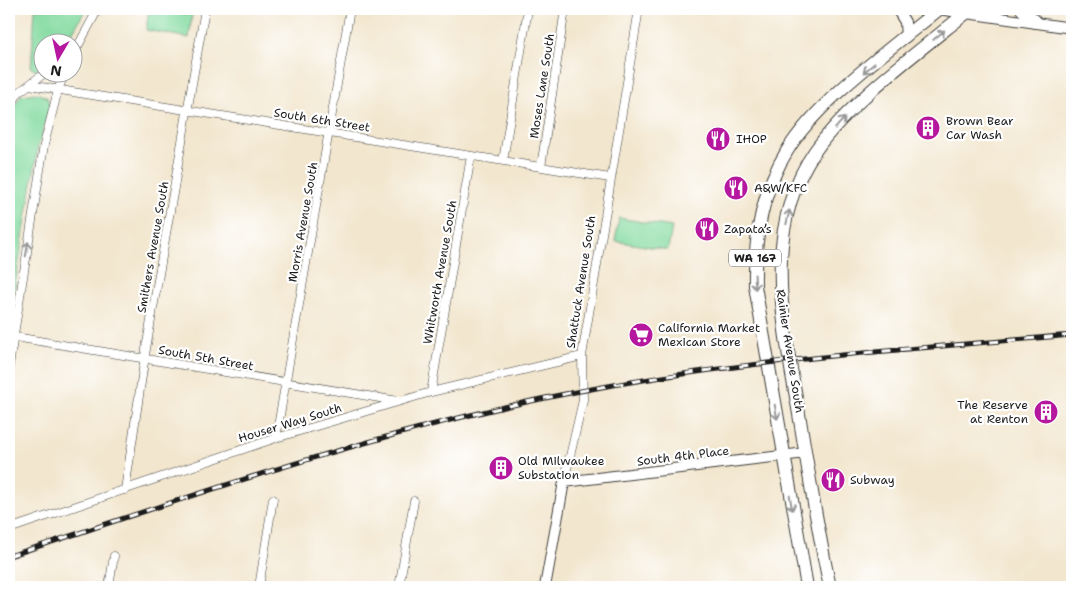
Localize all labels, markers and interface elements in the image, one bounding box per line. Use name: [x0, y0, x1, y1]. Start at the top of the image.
one-way arrow: [933, 30, 946, 41]
north arrow: [32, 32, 82, 82]
street label: Moses Lane South: [526, 32, 558, 140]
text: N: [49, 61, 63, 81]
one-way arrow: [862, 62, 875, 73]
street label: South 6th Street: [273, 104, 371, 136]
place label: Brown Bear Car Wash: [946, 113, 1014, 143]
building icon: Brown Bear Car Wash: [915, 115, 941, 141]
one-way arrow: [834, 116, 845, 129]
restaurant icon: IHOP: [705, 126, 731, 152]
place label: IHOP: [736, 131, 767, 147]
street label: Morris Avenue South: [285, 161, 321, 283]
restaurant icon: A&W/KFC: [723, 175, 749, 201]
street label: Smithers Avenue South: [134, 180, 172, 314]
place label: A&W/KFC: [754, 180, 807, 196]
street label: Whitworth Avenue South: [419, 199, 461, 345]
one-way arrow: [784, 210, 793, 226]
street label: Shattuck Avenue South: [563, 214, 599, 350]
restaurant icon: Zapata’s: [694, 216, 720, 242]
place label: Zapata’s: [724, 221, 772, 237]
one-way arrow: [23, 241, 33, 257]
road number: WA 167: [729, 250, 781, 266]
one-way arrow: [751, 273, 760, 289]
street label: Rainier Avenue South: [772, 288, 808, 414]
place label: California Market Mexican Store: [658, 320, 760, 350]
supermarket icon: California Market Mexican Store: [628, 322, 654, 348]
street label: South 5th Street: [157, 342, 255, 374]
place label: The Reserve at Renton: [957, 397, 1028, 427]
building icon: The Reserve at Renton: [1033, 399, 1059, 425]
street label: Houser Way South: [236, 400, 344, 446]
one-way arrow: [771, 404, 781, 420]
street label: South 4th Place: [636, 442, 730, 470]
place label: Old Milwaukee Substation: [518, 453, 605, 483]
building icon: Old Milwaukee Substation: [488, 455, 514, 481]
restaurant icon: Subway: [820, 467, 846, 493]
place label: Subway: [850, 472, 895, 488]
one-way arrow: [787, 495, 797, 511]

